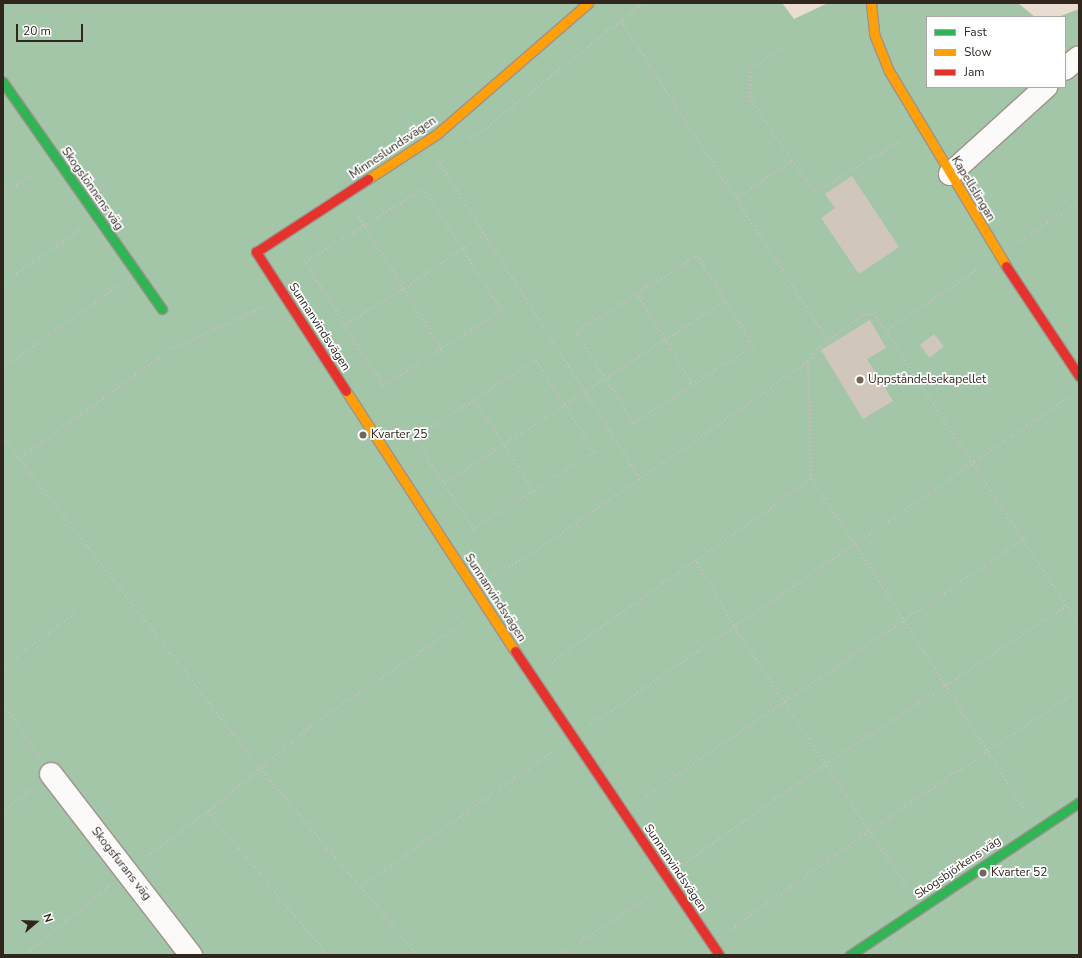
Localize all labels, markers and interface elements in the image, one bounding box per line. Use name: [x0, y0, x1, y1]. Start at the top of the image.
scale bar: [18, 16, 85, 42]
legend: [926, 16, 1066, 88]
text: 20 m: [23, 23, 51, 39]
text: Fast: [964, 24, 987, 40]
text: Slow: [964, 44, 992, 60]
text: Jam: [964, 64, 985, 80]
street label: Minneslundsvägen: [347, 114, 439, 182]
street label: Skogslönnens väg: [58, 145, 126, 233]
street label: Kapellslingan: [948, 154, 998, 224]
street label: Sunnanvindsvägen: [285, 280, 353, 374]
place label: Uppståndelsekapellet: [868, 373, 986, 387]
marker: Uppståndelsekapellet: [855, 375, 865, 385]
place label: Kvarter 25: [371, 428, 428, 442]
marker: Kvarter 25: [358, 430, 368, 440]
street label: Sunnanvindsvägen: [461, 551, 529, 645]
street label: Sunnanvindsvägen: [641, 822, 709, 914]
street label: Skogsfurans väg: [88, 824, 154, 904]
street label: Skogsbjörkens väg: [912, 834, 1004, 902]
place label: Kvarter 52: [991, 866, 1048, 880]
marker: Kvarter 52: [978, 868, 988, 878]
north arrow: [16, 902, 56, 942]
text: N: [39, 912, 56, 924]

